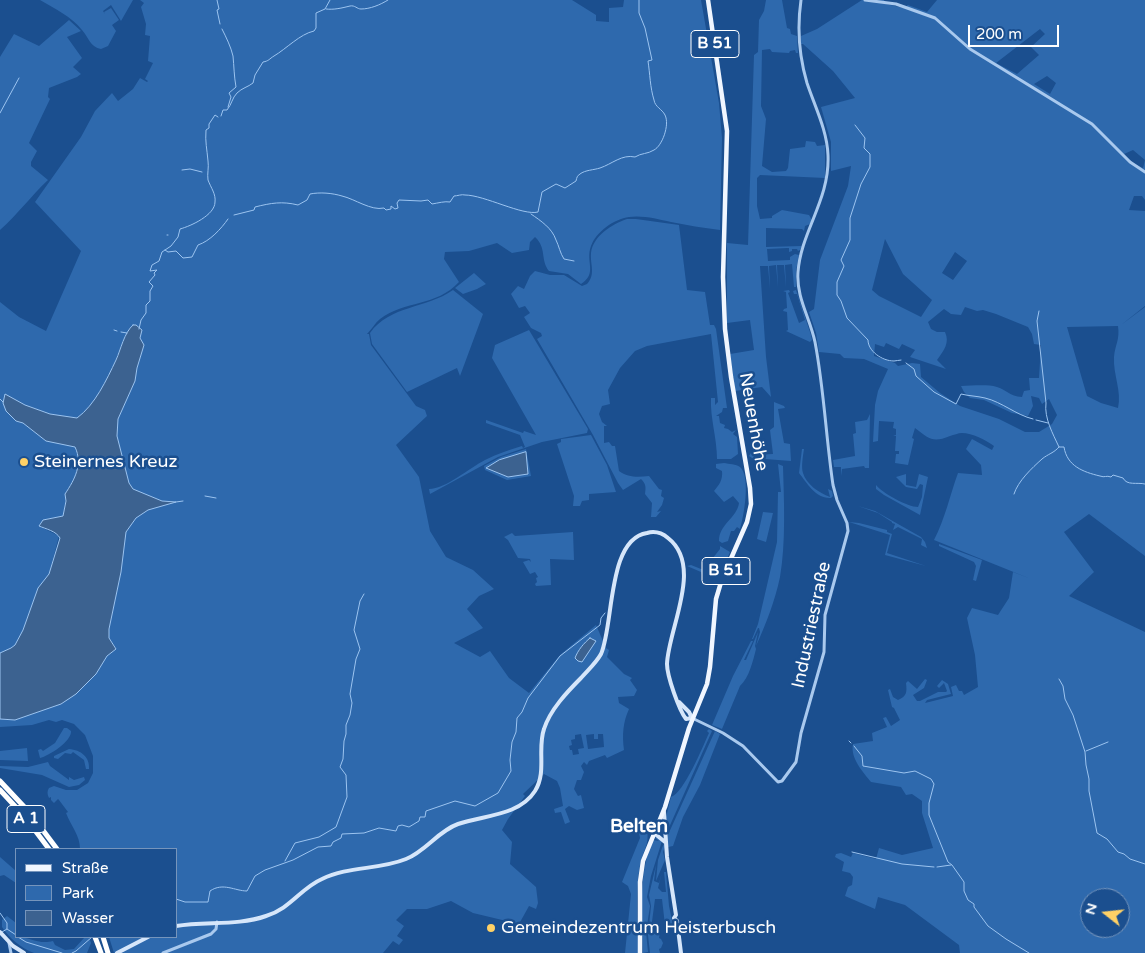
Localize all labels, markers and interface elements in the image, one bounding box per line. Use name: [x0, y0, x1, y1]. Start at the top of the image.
scale bar: [970, 15, 1061, 47]
text: 200 m: [976, 25, 1022, 43]
road number: B 51: [691, 31, 739, 58]
street label: Neuenhöhe: [734, 371, 772, 473]
place label: Steinernes Kreuz: [34, 451, 177, 473]
marker: Steinernes Kreuz: [18, 456, 30, 468]
road number: B 51: [702, 558, 750, 584]
street label: Industriestraße: [788, 560, 836, 690]
road number: A 1: [7, 806, 45, 832]
district label: Belten: [610, 816, 668, 838]
legend: [15, 848, 178, 938]
text: Straße: [62, 859, 108, 877]
text: Park: [62, 884, 94, 902]
north arrow: [1080, 888, 1130, 938]
text: N: [1081, 901, 1101, 917]
text: Wasser: [62, 909, 114, 927]
place label: Gemeindezentrum Heisterbusch: [501, 917, 776, 939]
marker: Gemeindezentrum Heisterbusch: [485, 922, 497, 934]

